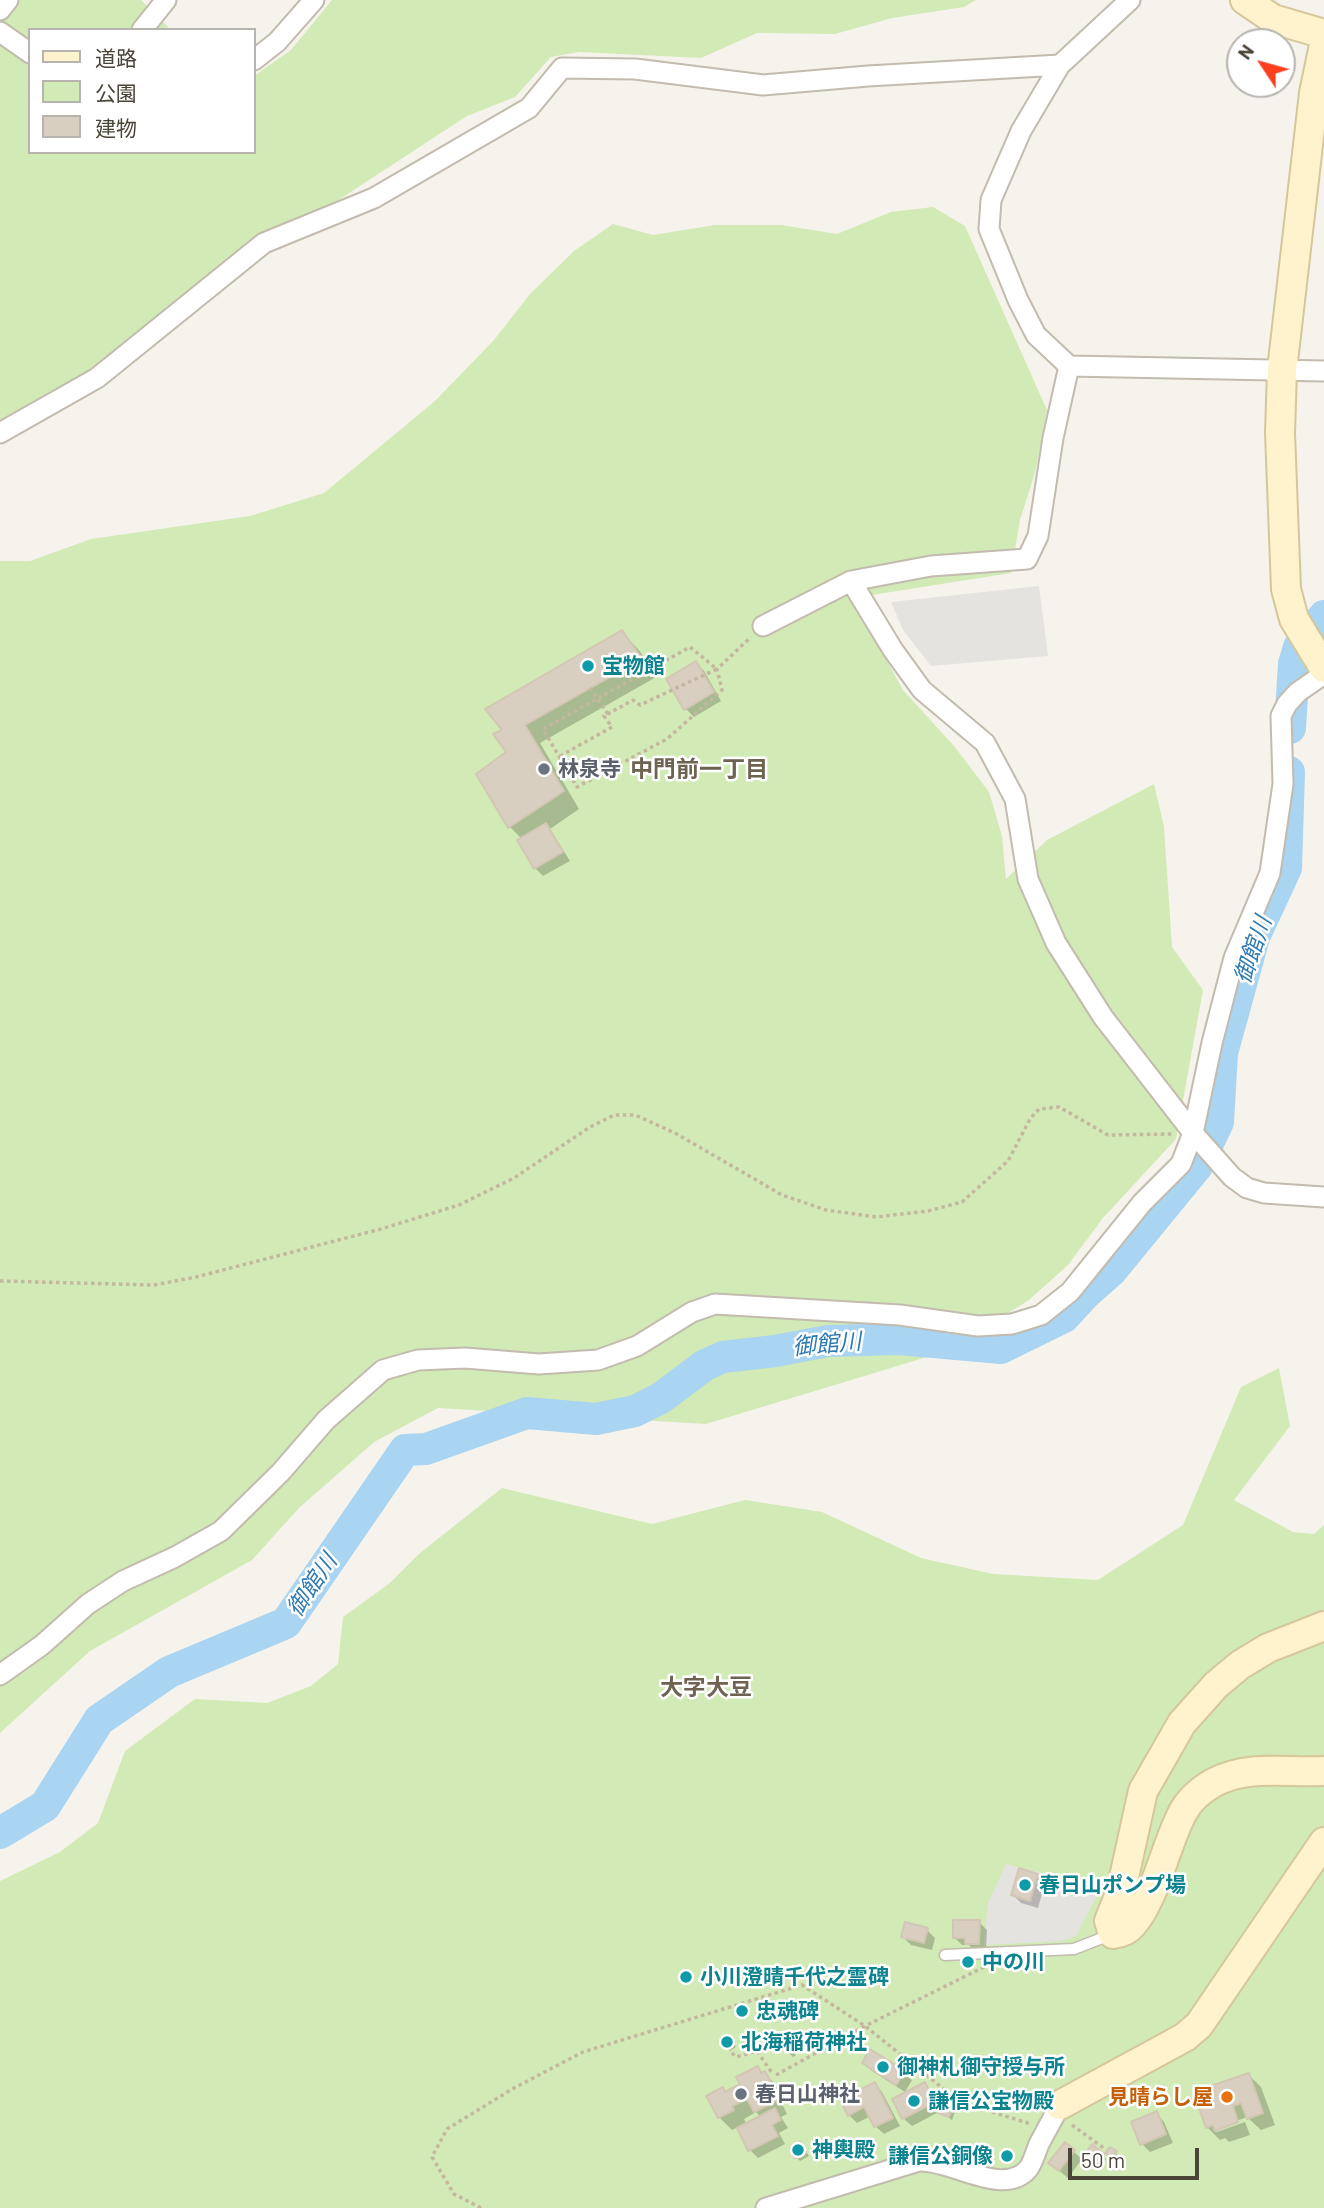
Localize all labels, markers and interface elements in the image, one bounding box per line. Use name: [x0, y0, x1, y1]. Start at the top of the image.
legend: [28, 28, 256, 154]
north arrow: [1226, 28, 1296, 98]
text: N: [1232, 40, 1258, 63]
text: 道路: [95, 45, 137, 70]
text: 公園: [95, 80, 137, 105]
text: 建物: [95, 115, 137, 140]
place label: 宝物館: [602, 653, 665, 679]
marker: 宝物館: [580, 658, 596, 674]
district label: 中門前一丁目: [630, 755, 768, 783]
place label: 林泉寺: [558, 756, 621, 782]
marker: 林泉寺: [536, 761, 552, 777]
water label: 御館川: [1229, 913, 1277, 987]
water label: 御館川: [791, 1327, 863, 1361]
water label: 御館川: [281, 1549, 343, 1621]
district label: 大字大豆: [660, 1673, 752, 1701]
place label: 春日山ポンプ場: [1039, 1872, 1186, 1898]
marker: 春日山ポンプ場: [1017, 1877, 1033, 1893]
place label: 中の川: [982, 1949, 1045, 1975]
marker: 中の川: [960, 1954, 976, 1970]
place label: 小川澄晴千代之霊碑: [700, 1964, 889, 1990]
marker: 小川澄晴千代之霊碑: [678, 1969, 694, 1985]
place label: 忠魂碑: [756, 1998, 819, 2024]
marker: 忠魂碑: [734, 2003, 750, 2019]
place label: 北海稲荷神社: [741, 2029, 867, 2055]
marker: 北海稲荷神社: [719, 2034, 735, 2050]
place label: 御神札御守授与所: [897, 2054, 1065, 2080]
marker: 御神札御守授与所: [875, 2059, 891, 2075]
place label: 春日山神社: [755, 2081, 860, 2107]
place label: 見晴らし屋: [1108, 2084, 1213, 2110]
marker: 春日山神社: [733, 2086, 749, 2102]
place label: 謙信公宝物殿: [928, 2088, 1054, 2114]
marker: 見晴らし屋: [1219, 2089, 1235, 2105]
marker: 謙信公宝物殿: [906, 2093, 922, 2109]
scale bar: [1072, 2134, 1203, 2178]
place label: 神輿殿: [812, 2137, 875, 2163]
marker: 神輿殿: [790, 2142, 806, 2158]
place label: 謙信公銅像: [888, 2143, 993, 2169]
text: 50 m: [1081, 2147, 1125, 2172]
marker: 謙信公銅像: [999, 2148, 1015, 2164]

